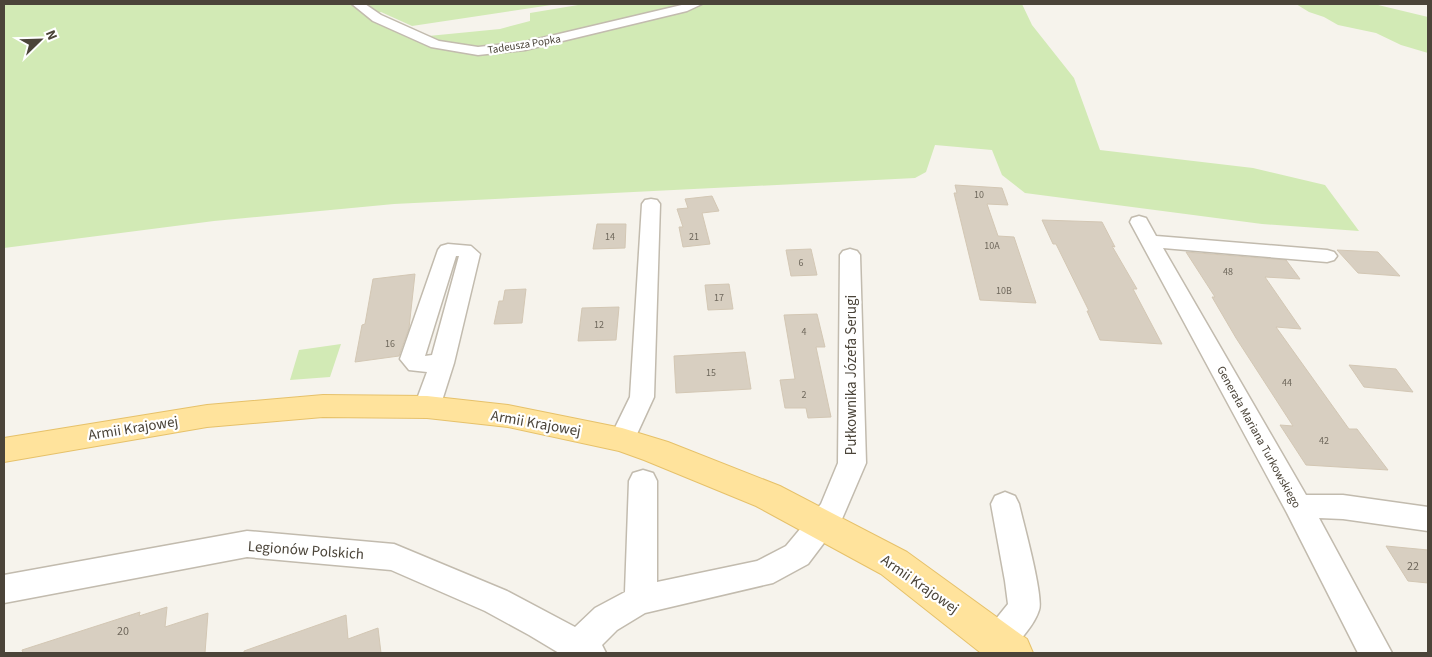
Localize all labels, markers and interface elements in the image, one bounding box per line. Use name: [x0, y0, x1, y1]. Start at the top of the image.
north arrow: [15, 15, 65, 65]
text: N: [40, 27, 62, 44]
street label: Tadeusza Popka: [486, 31, 562, 58]
house number: 10: [974, 188, 984, 202]
house number: 14: [605, 230, 615, 244]
house number: 21: [689, 230, 699, 244]
house number: 10A: [984, 239, 1000, 253]
house number: 6: [799, 256, 804, 270]
house number: 48: [1223, 265, 1233, 279]
house number: 10B: [996, 284, 1012, 298]
house number: 17: [714, 291, 724, 305]
street label: Pułkownika Józefa Serugi: [841, 295, 862, 455]
house number: 12: [594, 318, 604, 332]
house number: 4: [802, 325, 807, 339]
house number: 16: [385, 337, 395, 351]
street label: Generała Mariana Turkowskiego: [1212, 363, 1305, 511]
house number: 15: [706, 366, 716, 380]
house number: 44: [1282, 376, 1292, 390]
house number: 2: [802, 388, 807, 402]
street label: Armii Krajowej: [489, 405, 583, 442]
street label: Armii Krajowej: [87, 411, 180, 446]
house number: 42: [1319, 434, 1329, 448]
street label: Legionów Polskich: [247, 536, 365, 565]
street label: Armii Krajowej: [876, 550, 963, 619]
house number: 22: [1407, 558, 1419, 575]
house number: 20: [117, 623, 129, 640]

